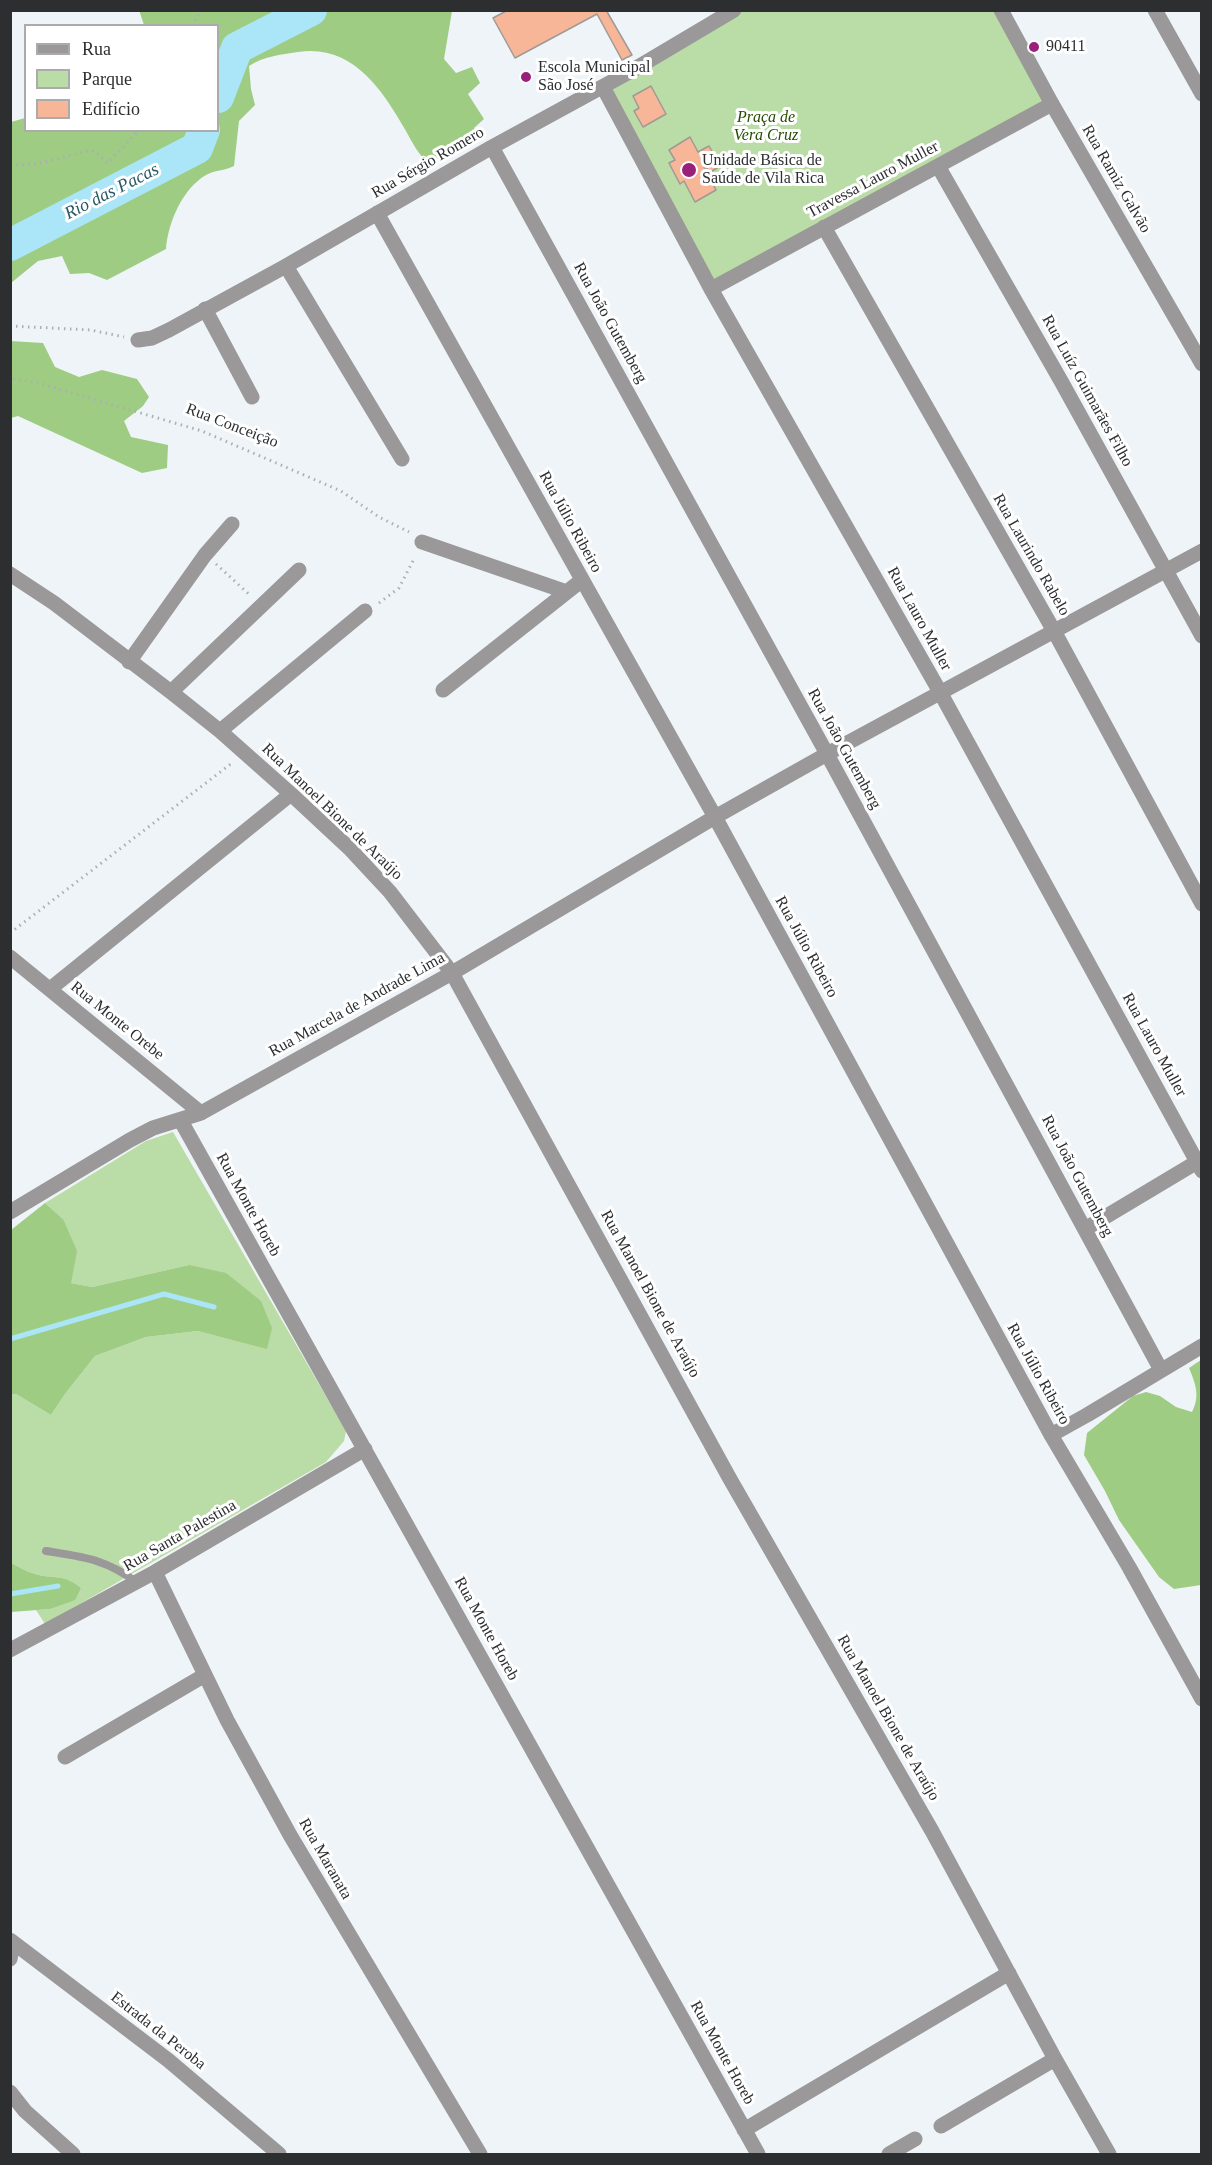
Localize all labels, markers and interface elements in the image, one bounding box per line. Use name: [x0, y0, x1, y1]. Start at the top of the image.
legend: [24, 24, 219, 132]
place label: 90411: [1046, 37, 1085, 57]
text: Rua: [82, 39, 111, 59]
marker: 90411: [1027, 40, 1041, 54]
place label: Escola Municipal São José: [538, 58, 650, 96]
text: Parque: [82, 69, 132, 89]
marker: Escola Municipal São José: [519, 70, 533, 84]
text: Edifício: [82, 99, 140, 119]
park label: Praça de Vera Cruz: [734, 108, 798, 146]
street label: Rua Ramiz Galvão: [1077, 121, 1155, 237]
street label: Rua Sérgio Romero: [368, 123, 488, 203]
street label: Travessa Lauro Muller: [804, 137, 942, 223]
place label: Unidade Básica de Saúde de Vila Rica: [702, 151, 824, 189]
water label: Rio das Pacas: [61, 159, 163, 225]
marker: Unidade Básica de Saúde de Vila Rica: [680, 161, 698, 179]
street label: Rua João Gutemberg: [569, 259, 651, 387]
street label: Rua Luíz Guimarães Filho: [1037, 312, 1137, 470]
street label: Rua Conceição: [183, 400, 281, 452]
street label: Rua Júlio Ribeiro: [534, 468, 606, 576]
street label: Rua Laurindo Rabelo: [988, 491, 1074, 619]
street label: Rua Lauro Muller: [883, 564, 955, 674]
street label: Rua João Gutemberg: [803, 685, 885, 813]
street label: Rua Manoel Bione de Araújo: [258, 740, 406, 884]
street label: Rua Júlio Ribeiro: [770, 893, 842, 1001]
street label: Rua Marcela de Andrade Lima: [266, 949, 448, 1061]
street label: Rua Monte Orebe: [66, 977, 168, 1065]
street label: Rua Lauro Muller: [1118, 990, 1190, 1100]
street label: Rua João Gutemberg: [1037, 1112, 1117, 1240]
street label: Rua Monte Horeb: [212, 1150, 284, 1260]
street label: Rua Manoel Bione de Araújo: [596, 1207, 704, 1381]
street label: Rua Júlio Ribeiro: [1002, 1320, 1074, 1428]
street label: Rua Santa Palestina: [120, 1496, 240, 1576]
street label: Rua Monte Horeb: [450, 1574, 522, 1684]
street label: Rua Manoel Bione de Araújo: [833, 1632, 943, 1804]
street label: Rua Maranata: [294, 1815, 356, 1903]
street label: Estrada da Peroba: [107, 1988, 209, 2074]
street label: Rua Monte Horeb: [686, 1998, 758, 2108]

